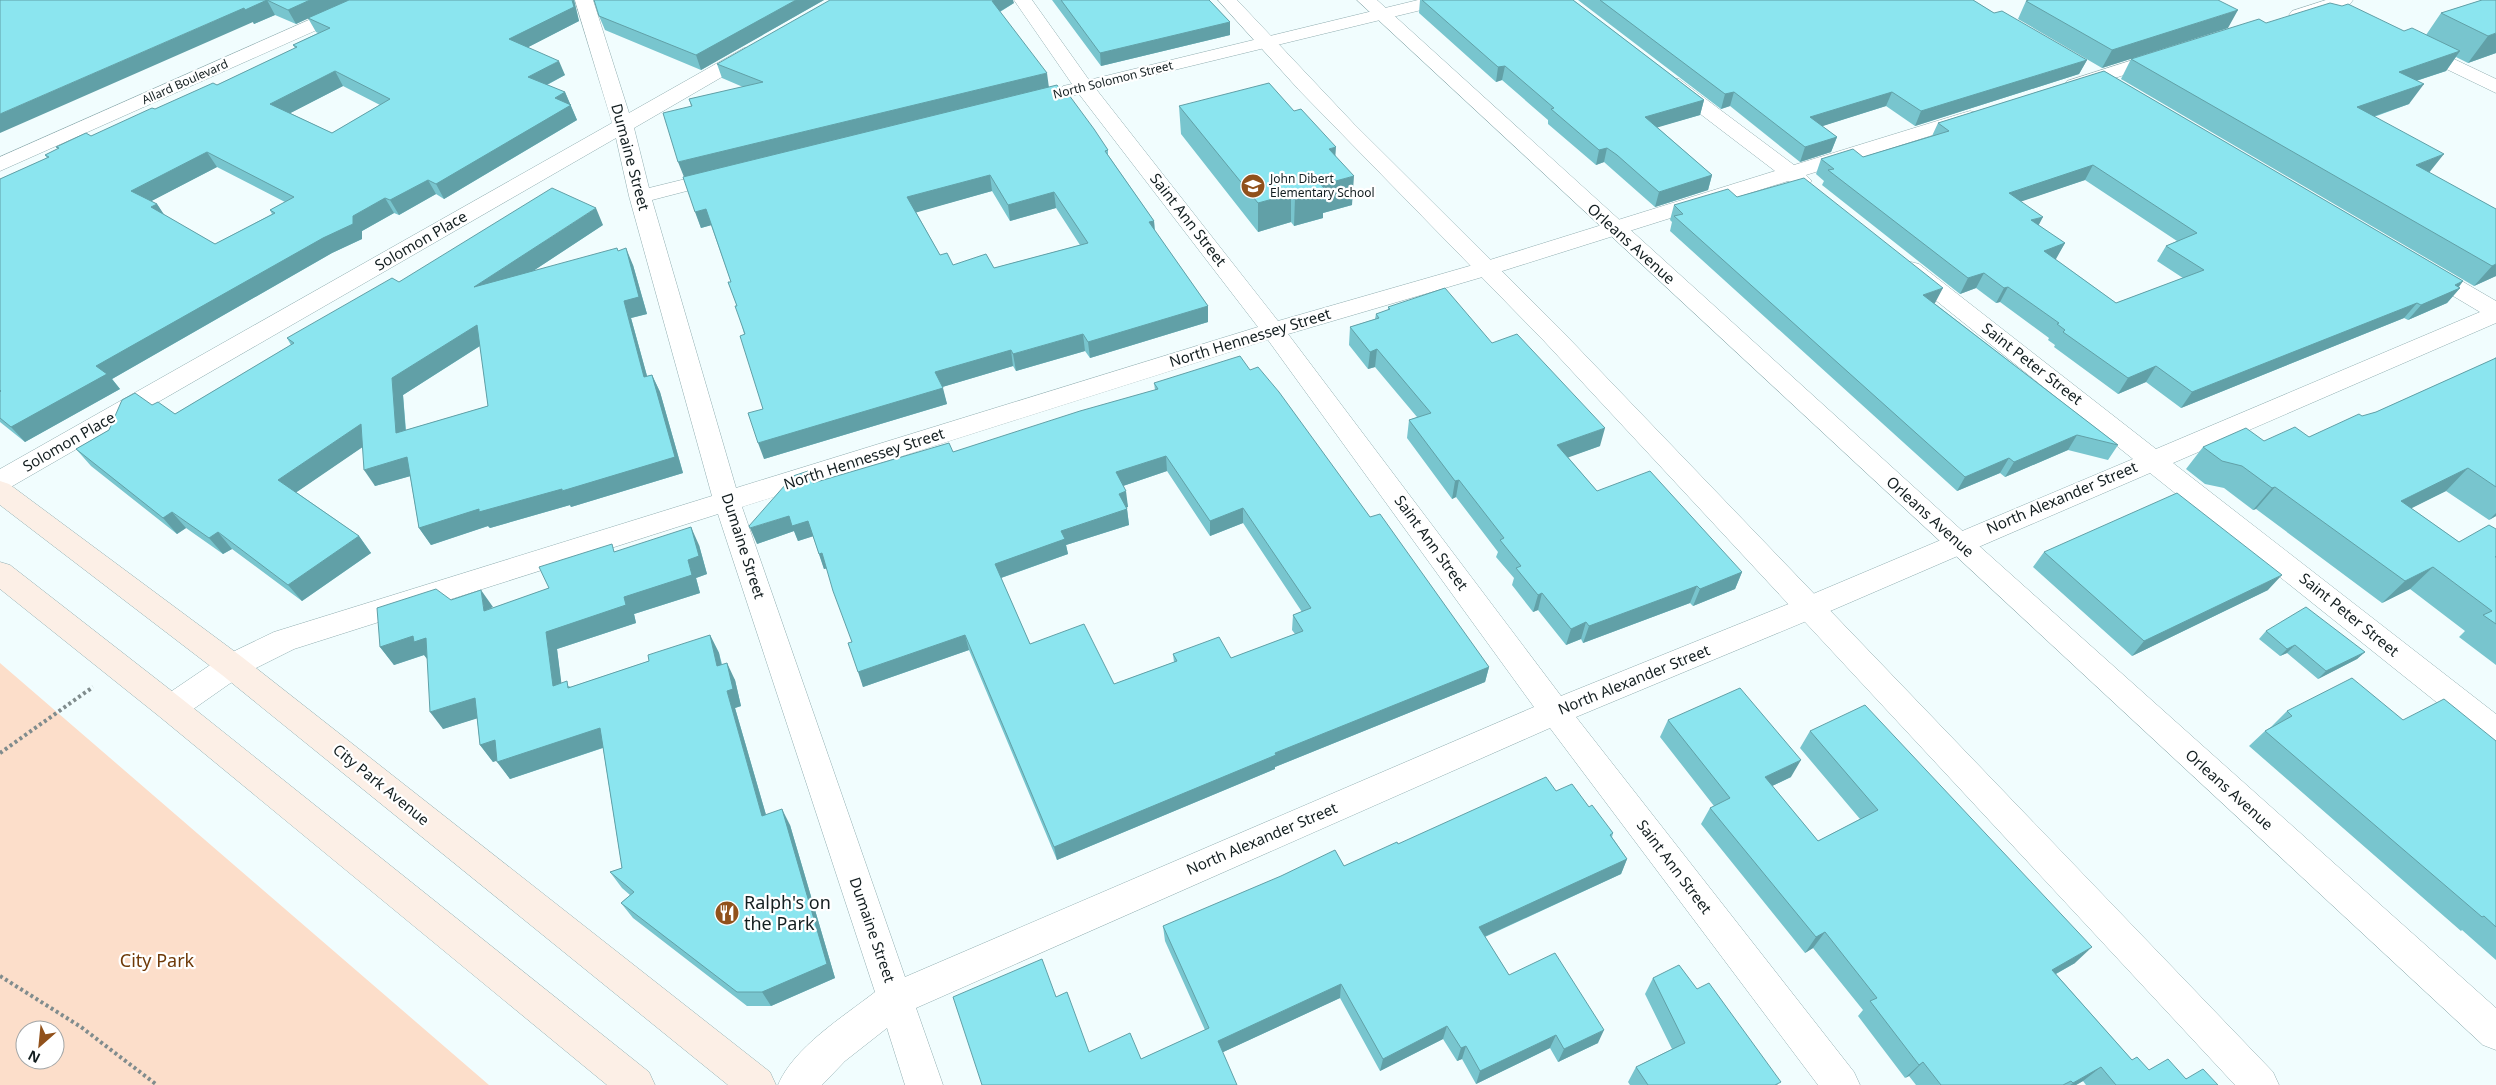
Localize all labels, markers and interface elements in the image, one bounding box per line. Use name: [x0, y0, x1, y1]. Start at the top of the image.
street label: Allard Boulevard: [139, 55, 231, 108]
street label: North Solomon Street: [1051, 56, 1175, 103]
street label: Dumaine Street: [607, 101, 655, 213]
street label: Saint Ann Street: [1146, 169, 1232, 271]
place label: John Dibert Elementary School: [1269, 170, 1375, 201]
school or university icon: John Dibert Elementary School: [1240, 173, 1266, 199]
street label: Orleans Avenue: [1583, 198, 1680, 288]
street label: Solomon Place: [371, 206, 470, 275]
street label: North Hennessey Street: [1167, 303, 1333, 371]
street label: Saint Peter Street: [1978, 318, 2087, 409]
street label: Solomon Place: [19, 407, 118, 476]
street label: North Hennessey Street: [781, 422, 947, 493]
street label: North Alexander Street: [1983, 456, 2141, 538]
street label: Orleans Avenue: [1882, 471, 1979, 561]
street label: Dumaine Street: [717, 490, 771, 602]
street label: Saint Ann Street: [1391, 491, 1473, 594]
street label: Saint Peter Street: [2296, 568, 2404, 661]
street label: North Alexander Street: [1555, 639, 1713, 719]
street label: City Park Avenue: [329, 739, 434, 829]
street label: Orleans Avenue: [2181, 744, 2278, 834]
street label: North Alexander Street: [1183, 797, 1341, 879]
street label: Saint Ann Street: [1633, 815, 1717, 918]
street label: Dumaine Street: [846, 874, 901, 986]
place label: Ralph's on the Park: [744, 890, 831, 935]
restaurant icon: Ralph's on the Park: [714, 900, 740, 926]
park label: City Park: [120, 948, 195, 972]
north arrow: [15, 1020, 65, 1070]
text: N: [24, 1046, 43, 1068]

